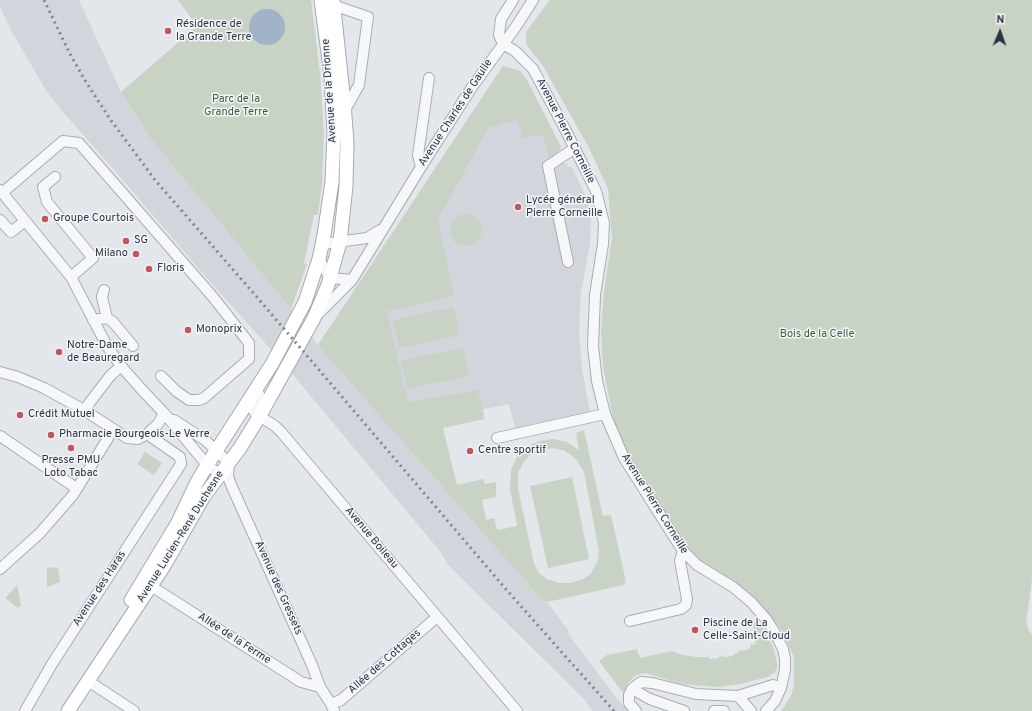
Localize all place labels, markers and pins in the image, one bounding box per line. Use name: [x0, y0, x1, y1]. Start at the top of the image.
place label: Résidence de la Grande Terre: [176, 18, 251, 44]
marker: Résidence de la Grande Terre: [163, 26, 173, 36]
place label: Lycée général Pierre Corneille: [526, 194, 603, 220]
marker: Lycée général Pierre Corneille: [513, 202, 523, 212]
place label: Groupe Courtois: [53, 212, 134, 226]
marker: Groupe Courtois: [40, 214, 50, 224]
place label: SG: [134, 234, 148, 248]
marker: SG: [121, 236, 131, 246]
place label: Milano: [95, 247, 128, 261]
marker: Milano: [131, 249, 141, 259]
place label: Floris: [157, 262, 184, 276]
marker: Floris: [144, 264, 154, 274]
place label: Monoprix: [196, 323, 242, 337]
marker: Monoprix: [183, 325, 193, 335]
place label: Notre-Dame de Beauregard: [67, 339, 139, 365]
marker: Notre-Dame de Beauregard: [54, 347, 64, 357]
place label: Crédit Mutuel: [28, 408, 95, 422]
marker: Crédit Mutuel: [15, 410, 25, 420]
place label: Pharmacie Bourgeois-Le Verre: [59, 428, 210, 442]
marker: Pharmacie Bourgeois-Le Verre: [46, 430, 56, 440]
marker: Presse PMU Loto Tabac: [66, 443, 76, 453]
place label: Centre sportif: [478, 444, 546, 458]
marker: Centre sportif: [465, 446, 475, 456]
place label: Presse PMU Loto Tabac: [42, 454, 100, 480]
place label: Piscine de La Celle-Saint-Cloud: [703, 617, 790, 643]
marker: Piscine de La Celle-Saint-Cloud: [690, 625, 700, 635]

